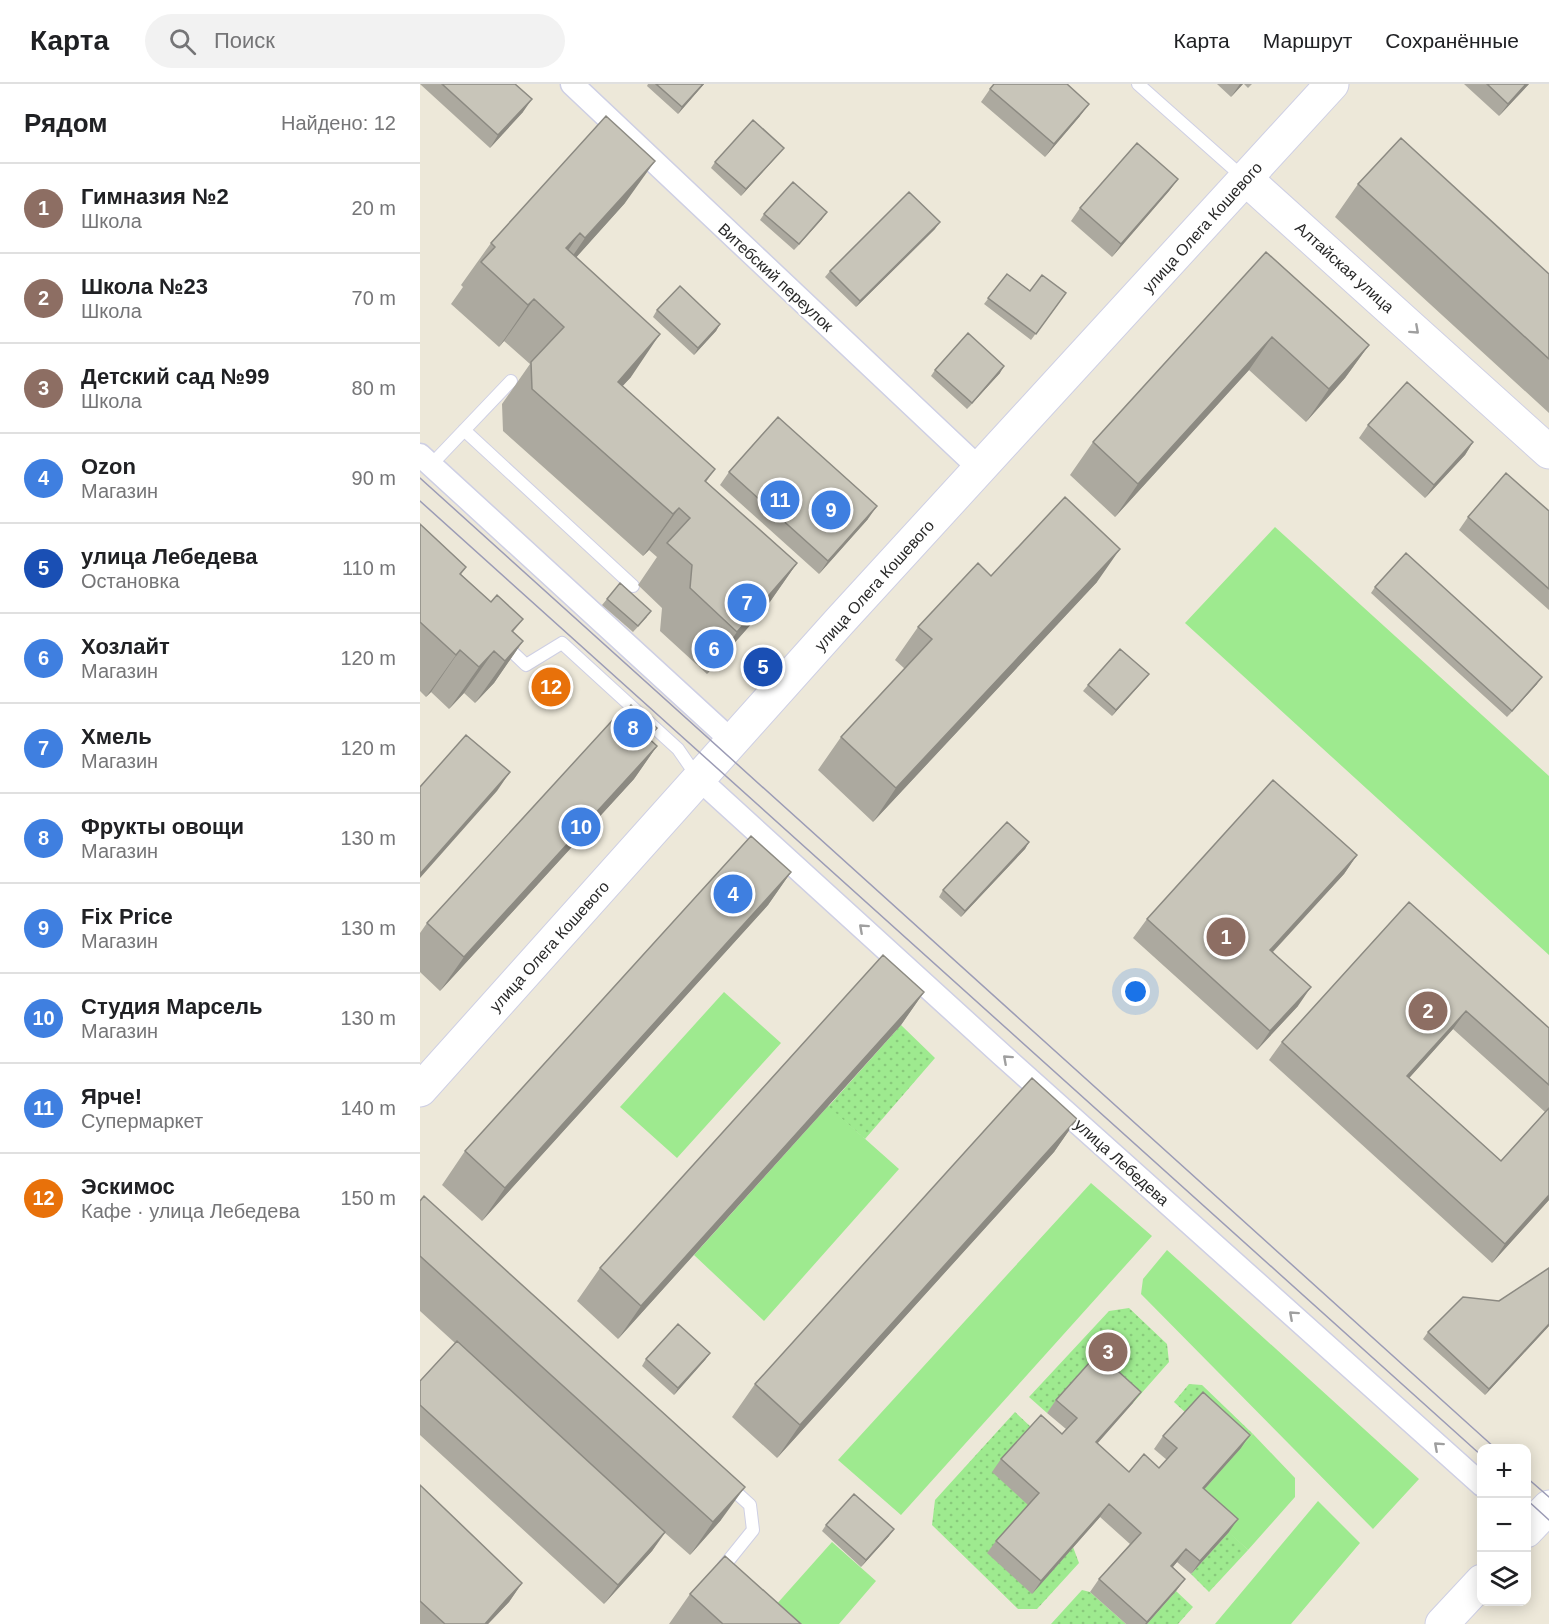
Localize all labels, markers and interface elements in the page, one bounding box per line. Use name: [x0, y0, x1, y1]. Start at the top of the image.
search box: [145, 14, 565, 68]
text: Карта: [30, 25, 109, 56]
icon: search: [166, 25, 199, 58]
text: Поиск: [214, 28, 275, 53]
text: Карта: [1174, 29, 1230, 52]
text: Маршрут: [1263, 29, 1352, 52]
text: Сохранённые: [1385, 29, 1519, 52]
text: Рядом: [24, 108, 107, 138]
text: Найдено: 12: [281, 112, 396, 134]
street label: улица Олега Кошевого: [1139, 159, 1265, 296]
text: Гимназия №2: [81, 184, 229, 209]
text: 1: [38, 197, 49, 219]
text: 20 m: [352, 197, 396, 219]
text: Школа: [81, 210, 142, 232]
street label: Алтайская улица: [1292, 219, 1397, 316]
street label: Витебский переулок: [715, 220, 837, 335]
text: Школа №23: [81, 274, 208, 299]
text: 2: [38, 287, 49, 309]
text: 70 m: [352, 287, 396, 309]
text: Школа: [81, 300, 142, 322]
one-way arrow: [1408, 323, 1419, 334]
text: Детский сад №99: [81, 364, 270, 389]
text: 3: [38, 377, 49, 399]
text: 80 m: [352, 377, 396, 399]
text: Школа: [81, 390, 142, 412]
text: Ozon: [81, 454, 136, 479]
text: 4: [38, 467, 49, 489]
text: 90 m: [352, 467, 396, 489]
pin: 11: [760, 478, 800, 522]
text: Магазин: [81, 480, 158, 502]
pin: 9: [812, 488, 850, 532]
street label: улица Олега Кошевого: [811, 517, 937, 654]
text: улица Лебедева: [81, 544, 257, 569]
text: 5: [38, 557, 49, 579]
text: 110 m: [342, 557, 396, 579]
text: Остановка: [81, 570, 180, 592]
pin: 7: [728, 580, 766, 626]
pin: 6: [694, 626, 734, 672]
text: Хозлайт: [81, 634, 170, 659]
pin: 5: [744, 644, 782, 690]
text: 6: [38, 647, 49, 669]
text: 120 m: [340, 647, 396, 669]
text: Магазин: [81, 660, 158, 682]
pin: 12: [532, 664, 570, 710]
pin: 8: [614, 706, 652, 750]
text: Хмель: [81, 724, 152, 749]
text: 7: [38, 737, 49, 759]
text: 120 m: [340, 737, 396, 759]
text: Магазин: [81, 750, 158, 772]
pin: 10: [562, 804, 600, 850]
text: Фрукты овощи: [81, 814, 244, 839]
text: 8: [38, 827, 49, 849]
text: 130 m: [340, 827, 396, 849]
text: Магазин: [81, 840, 158, 862]
pin: 4: [714, 872, 752, 916]
street label: улица Олега Кошевого: [486, 878, 612, 1015]
text: Fix Price: [81, 904, 173, 929]
pin: 1: [1206, 914, 1246, 960]
text: 9: [38, 917, 49, 939]
text: 130 m: [340, 917, 396, 939]
one-way arrow: [859, 924, 870, 935]
text: Магазин: [81, 930, 158, 952]
your location: [1121, 977, 1150, 1006]
pin: 2: [1408, 988, 1448, 1034]
text: Студия Марсель: [81, 994, 263, 1019]
text: 10: [32, 1007, 55, 1029]
text: 130 m: [340, 1007, 396, 1029]
text: Магазин: [81, 1020, 158, 1042]
one-way arrow: [1003, 1055, 1014, 1066]
text: Ярче!: [81, 1084, 142, 1109]
text: 11: [33, 1097, 54, 1119]
text: 140 m: [340, 1097, 396, 1119]
text: Супермаркет: [81, 1110, 203, 1132]
street label: улица Лебедева: [1071, 1116, 1172, 1209]
text: Эскимос: [81, 1174, 175, 1199]
text: 12: [32, 1187, 55, 1209]
text: 150 m: [340, 1187, 396, 1209]
text: Кафе · улица Лебедева: [81, 1200, 300, 1222]
one-way arrow: [1289, 1311, 1300, 1322]
pin: 3: [1088, 1330, 1128, 1374]
one-way arrow: [1435, 1442, 1445, 1453]
map controls: [1477, 1444, 1531, 1606]
button: +: [1477, 1444, 1531, 1498]
button: −: [1477, 1498, 1531, 1552]
button: layers: [1477, 1552, 1531, 1606]

